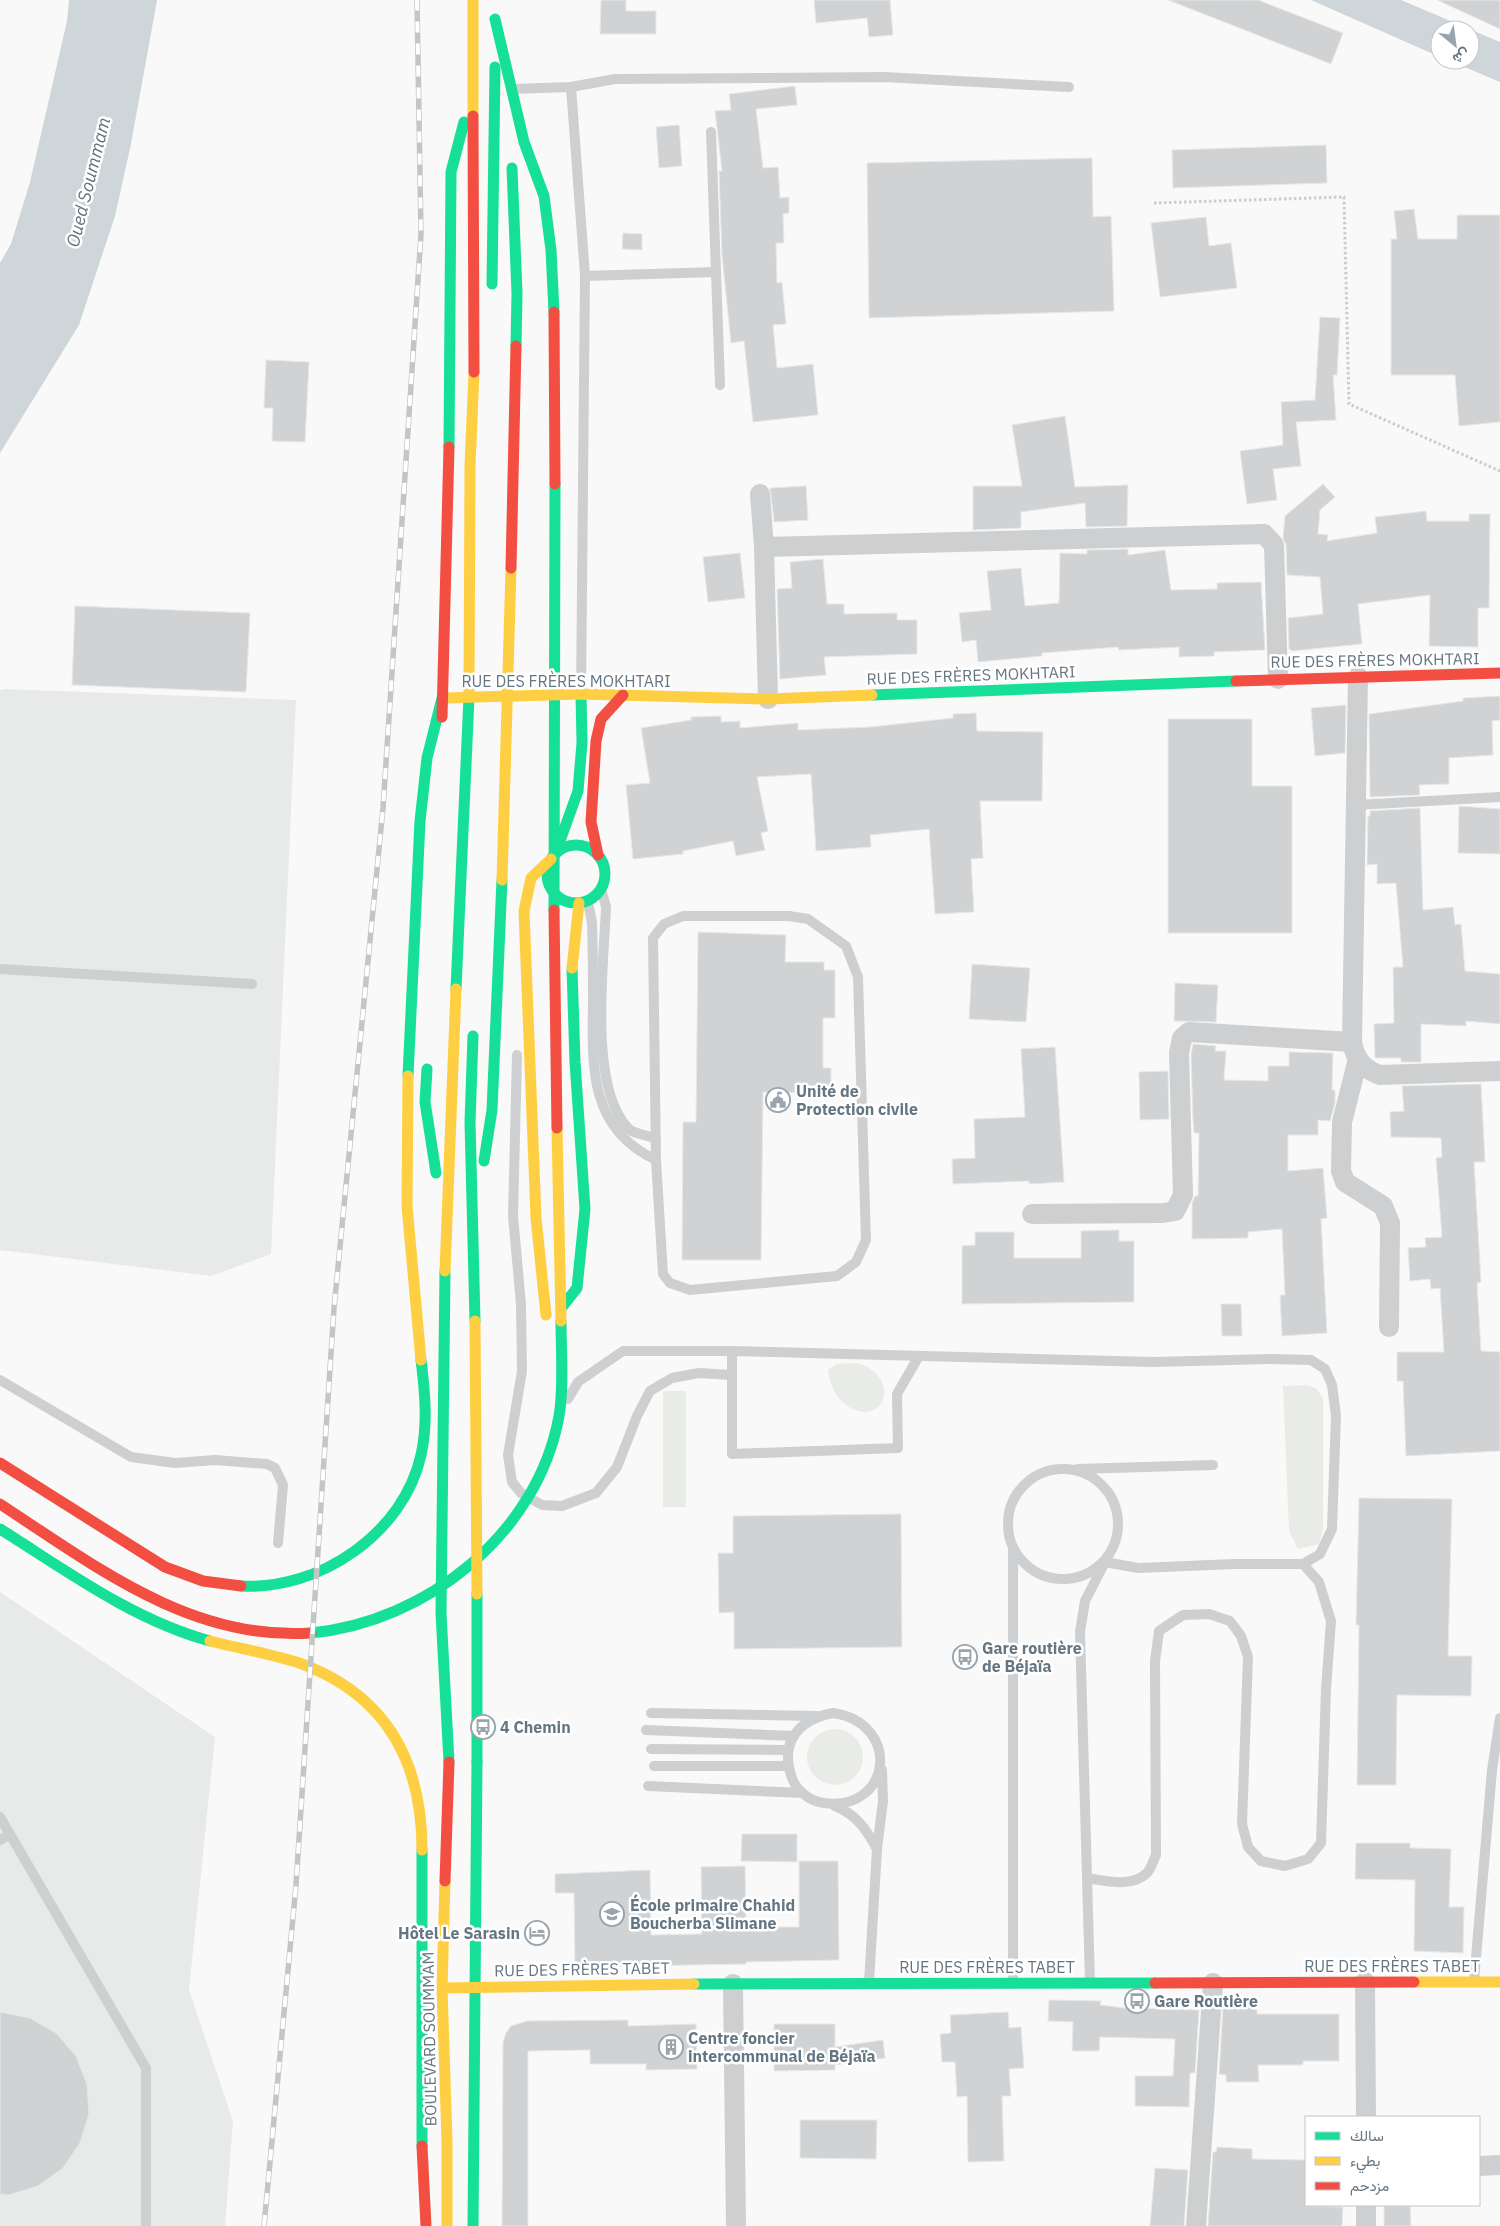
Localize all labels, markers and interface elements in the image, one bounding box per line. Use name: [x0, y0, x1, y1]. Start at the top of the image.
north arrow: [1430, 20, 1480, 70]
text: ش: [1449, 44, 1473, 68]
water label: Oued Soummam: [61, 115, 115, 249]
street label: RUE DES FRÈRES MOKHTARI: [1270, 647, 1480, 672]
street label: RUE DES FRÈRES MOKHTARI: [866, 660, 1076, 689]
street label: RUE DES FRÈRES MOKHTARI: [461, 670, 671, 691]
place label: Unité de Protection civile: [796, 1081, 918, 1119]
public building icon: Unité de Protection civile: [765, 1087, 791, 1113]
place label: Gare routière de Béjaïa: [982, 1638, 1082, 1676]
bus stop icon: Gare routière de Béjaïa: [952, 1644, 978, 1670]
bus stop icon: 4 Chemin: [470, 1714, 496, 1740]
place label: 4 Chemin: [500, 1717, 571, 1737]
place label: École primaire Chahid Boucherba Slimane: [630, 1894, 795, 1933]
school or university icon: École primaire Chahid Boucherba Slimane: [599, 1901, 625, 1927]
hotel icon: Hôtel Le Sarasin: [524, 1920, 550, 1946]
place label: Hôtel Le Sarasin: [398, 1923, 520, 1943]
street label: BOULEVARD SOUMMAM: [417, 1952, 441, 2126]
street label: RUE DES FRÈRES TABET: [1304, 1955, 1480, 1976]
street label: RUE DES FRÈRES TABET: [494, 1956, 670, 1981]
street label: RUE DES FRÈRES TABET: [899, 1956, 1075, 1977]
bus stop icon: Gare Routière: [1124, 1988, 1150, 2014]
place label: Gare Routière: [1154, 1991, 1258, 2011]
place label: Centre foncier intercommunal de Béjaïa: [688, 2028, 876, 2066]
building icon: Centre foncier intercommunal de Béjaïa: [658, 2034, 684, 2060]
legend: [1305, 2116, 1480, 2206]
text: سالك: [1350, 2126, 1384, 2145]
text: بطيء: [1350, 2151, 1380, 2174]
text: مزدحم: [1350, 2176, 1389, 2196]

